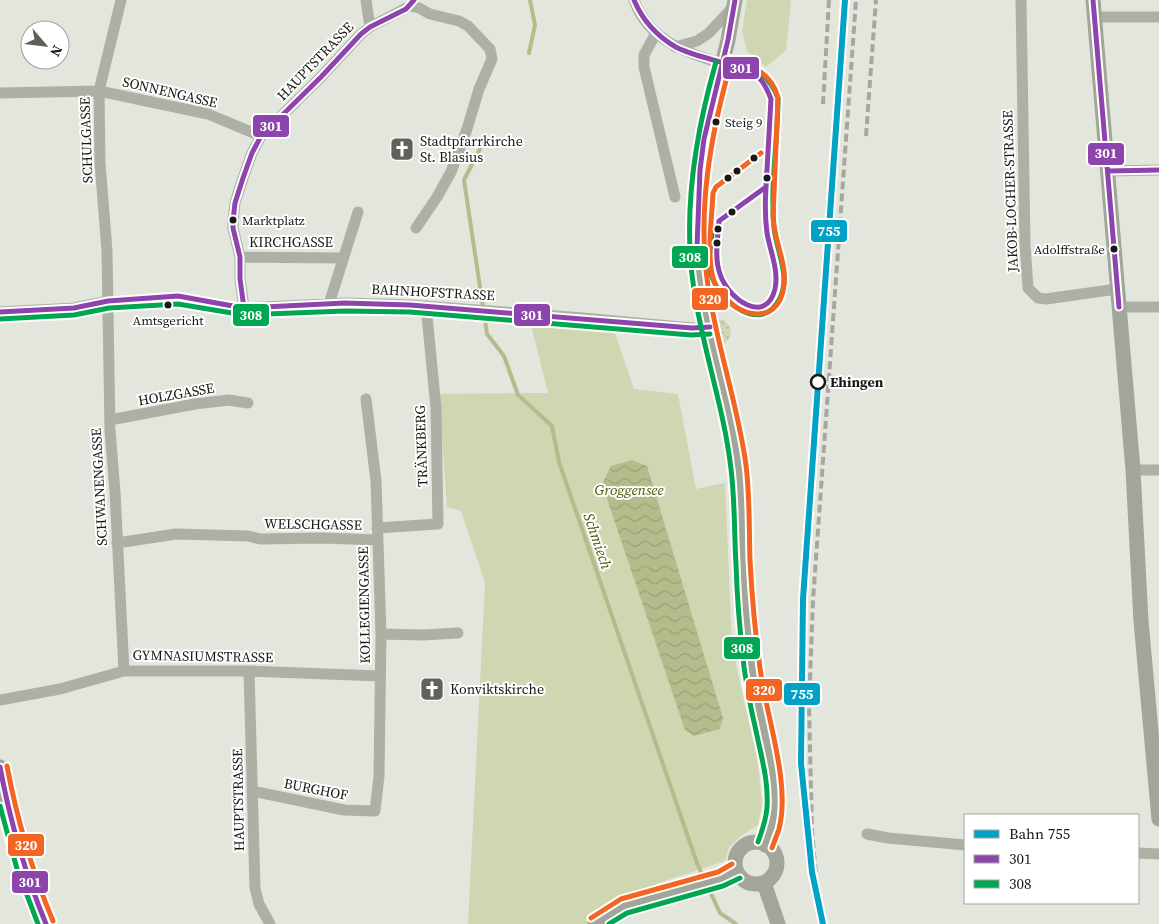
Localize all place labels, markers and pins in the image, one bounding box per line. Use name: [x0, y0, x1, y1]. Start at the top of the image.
place label: Steig 9: [725, 114, 763, 131]
marker: Steig 9: [711, 117, 721, 127]
place label: Stadtpfarrkirche St. Blasius: [420, 131, 523, 167]
church icon: Stadtpfarrkirche St. Blasius: [389, 136, 415, 162]
unlabelled marker: [749, 153, 759, 163]
unlabelled marker: [732, 166, 742, 176]
unlabelled marker: [723, 173, 733, 183]
unlabelled marker: [762, 173, 772, 183]
unlabelled marker: [727, 207, 737, 217]
place label: Marktplatz: [242, 212, 305, 229]
marker: Marktplatz: [228, 215, 238, 225]
unlabelled marker: [713, 224, 723, 234]
unlabelled marker: [712, 238, 722, 248]
place label: Adolffstraße: [1034, 241, 1105, 258]
marker: Adolffstraße: [1109, 244, 1119, 254]
marker: Amtsgericht: [163, 300, 173, 310]
place label: Amtsgericht: [133, 312, 204, 329]
place label: Ehingen: [830, 372, 884, 392]
marker: Ehingen: [810, 374, 826, 390]
church icon: Konviktskirche: [419, 676, 445, 702]
place label: Konviktskirche: [450, 679, 544, 699]

